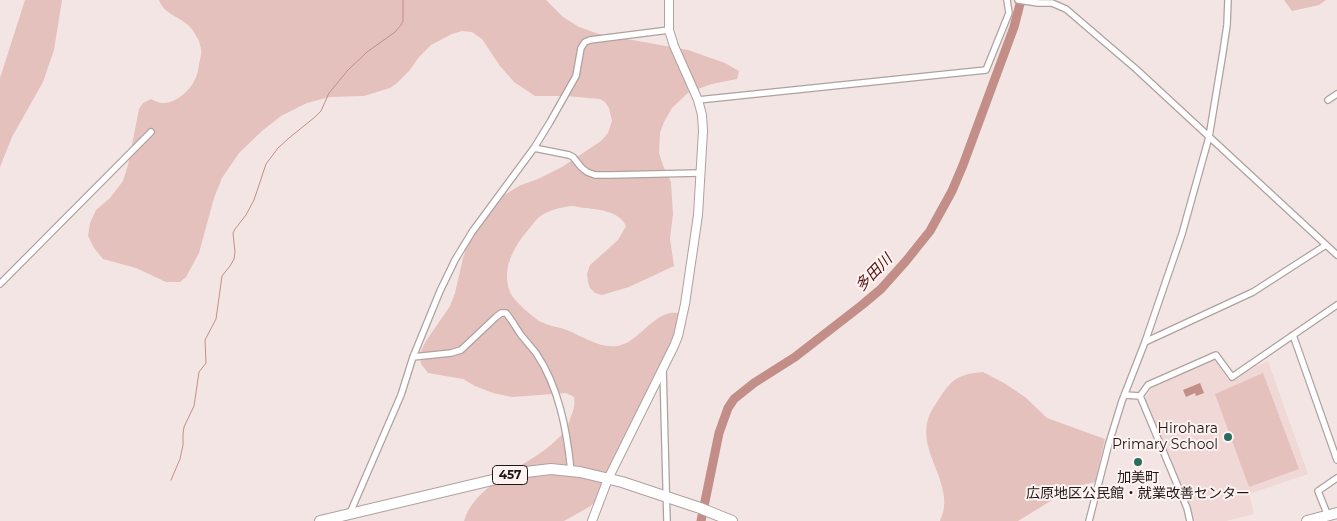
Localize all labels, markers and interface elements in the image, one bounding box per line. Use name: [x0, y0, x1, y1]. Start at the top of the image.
water label: 多田川: [852, 251, 896, 295]
place label: Hirohara Primary School: [1112, 421, 1218, 454]
marker: Hirohara Primary School: [1222, 431, 1234, 443]
marker: 加美町 広原地区公民館・就業改善センター: [1132, 456, 1144, 468]
road number: 457: [492, 466, 528, 484]
place label: 加美町 広原地区公民館・就業改善センター: [1026, 470, 1250, 502]

